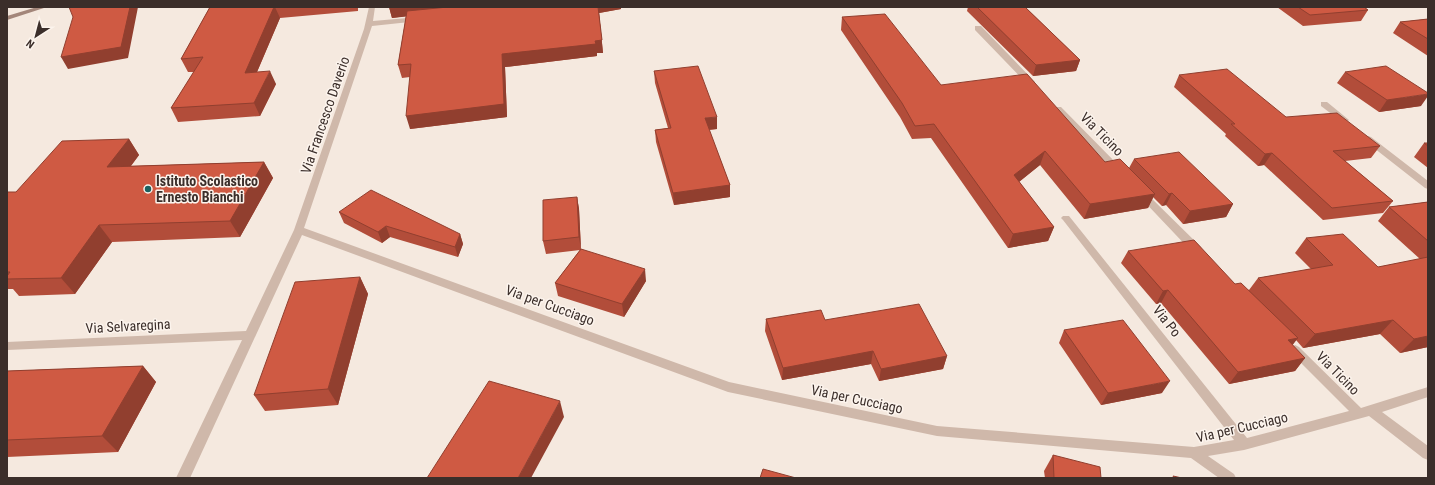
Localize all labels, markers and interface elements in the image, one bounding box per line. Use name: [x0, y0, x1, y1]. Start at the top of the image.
north arrow: [16, 16, 56, 56]
text: N: [24, 36, 37, 51]
street label: Via Francesco Daverio: [297, 54, 353, 176]
street label: Via Ticino: [1077, 109, 1127, 159]
place label: Istituto Scolastico Ernesto Bianchi: [156, 173, 258, 205]
marker: Istituto Scolastico Ernesto Bianchi: [143, 184, 153, 194]
street label: Via per Cucciago: [503, 282, 597, 328]
street label: Via Po: [1150, 302, 1184, 340]
street label: Via Selvaregina: [85, 316, 171, 336]
street label: Via Ticino: [1313, 348, 1363, 398]
street label: Via per Cucciago: [810, 381, 904, 417]
street label: Via per Cucciago: [1195, 409, 1289, 445]

